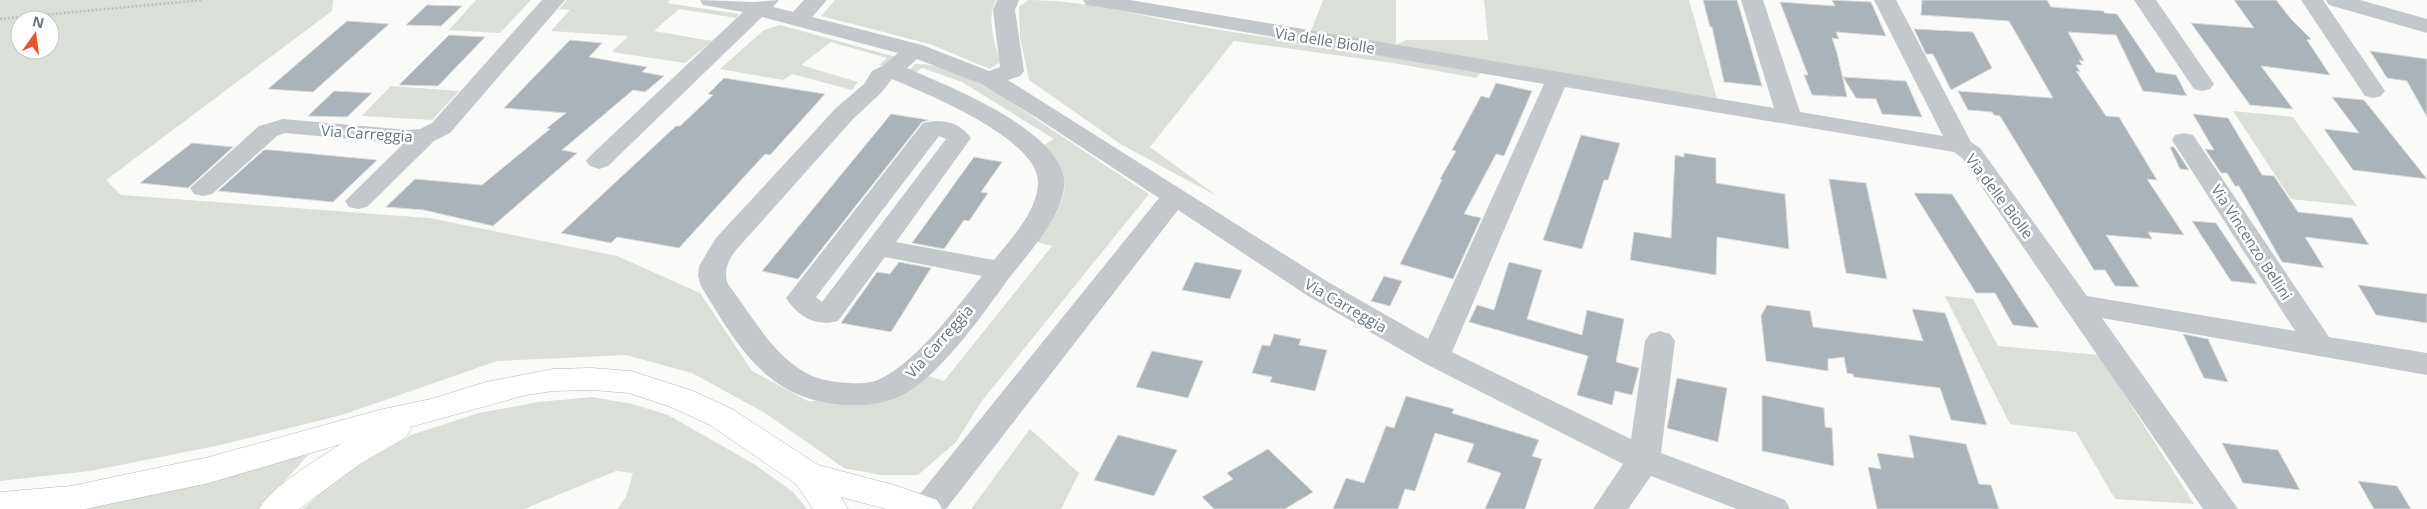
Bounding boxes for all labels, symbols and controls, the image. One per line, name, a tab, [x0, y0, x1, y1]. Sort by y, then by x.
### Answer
north arrow	[10, 10, 60, 60]
text: N	[30, 11, 46, 32]
street label: Via delle Biolle	[1274, 22, 1376, 58]
street label: Via Carreggia	[320, 120, 414, 146]
street label: Via delle Biolle	[1962, 150, 2038, 242]
street label: Via Vincenzo Bellini	[2207, 180, 2297, 304]
street label: Via Carreggia	[1301, 273, 1391, 337]
street label: Via Carreggia	[901, 300, 977, 382]

